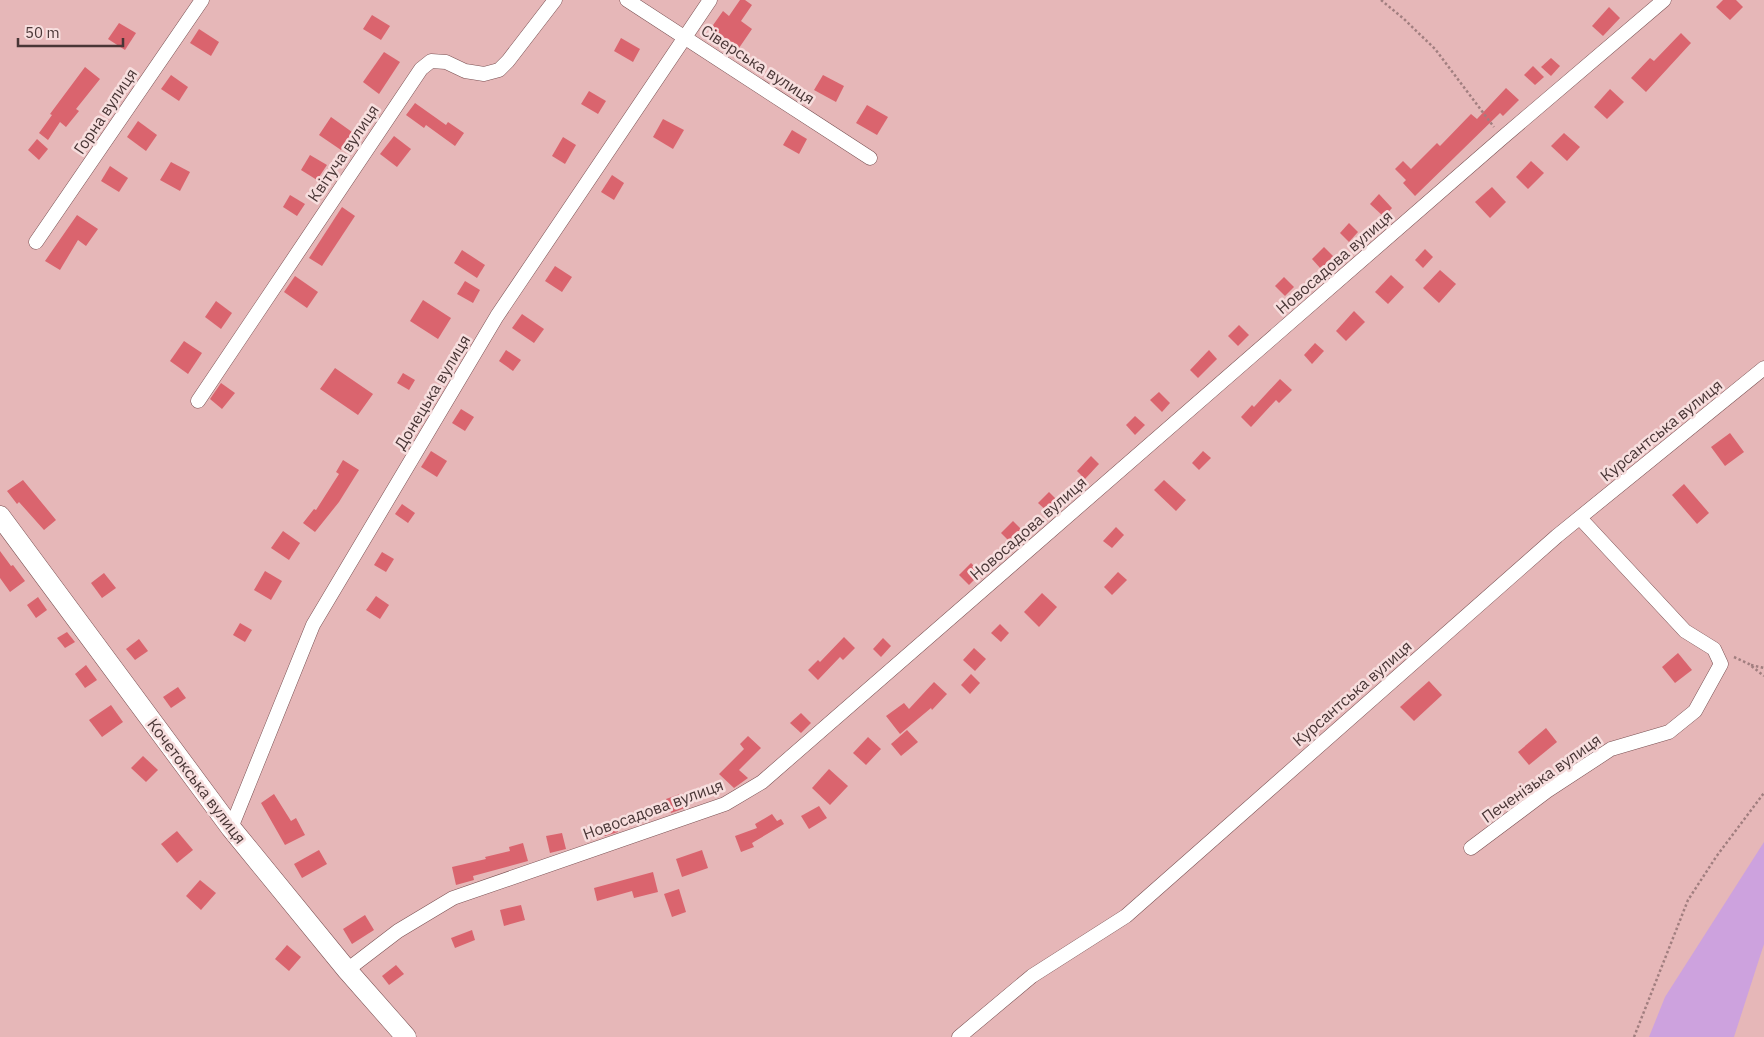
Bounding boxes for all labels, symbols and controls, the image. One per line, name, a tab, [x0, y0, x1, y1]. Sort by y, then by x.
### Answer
scale bar	[18, 15, 122, 47]
street label: Сіверська вулиця	[697, 20, 819, 108]
text: 50 m	[25, 23, 60, 42]
street label: Горна вулиця	[69, 64, 141, 158]
street label: Квітуча вулиця	[303, 101, 383, 205]
street label: Новосадова вулиця	[1272, 206, 1396, 318]
street label: Донецька вулиця	[390, 331, 474, 453]
street label: Курсантська вулиця	[1596, 375, 1726, 485]
street label: Новосадова вулиця	[966, 472, 1090, 584]
street label: Курсантська вулиця	[1288, 636, 1416, 750]
street label: Кочетокська вулиця	[143, 714, 251, 848]
street label: Печенізька вулиця	[1477, 729, 1605, 827]
street label: Новосадова вулиця	[580, 774, 726, 844]

